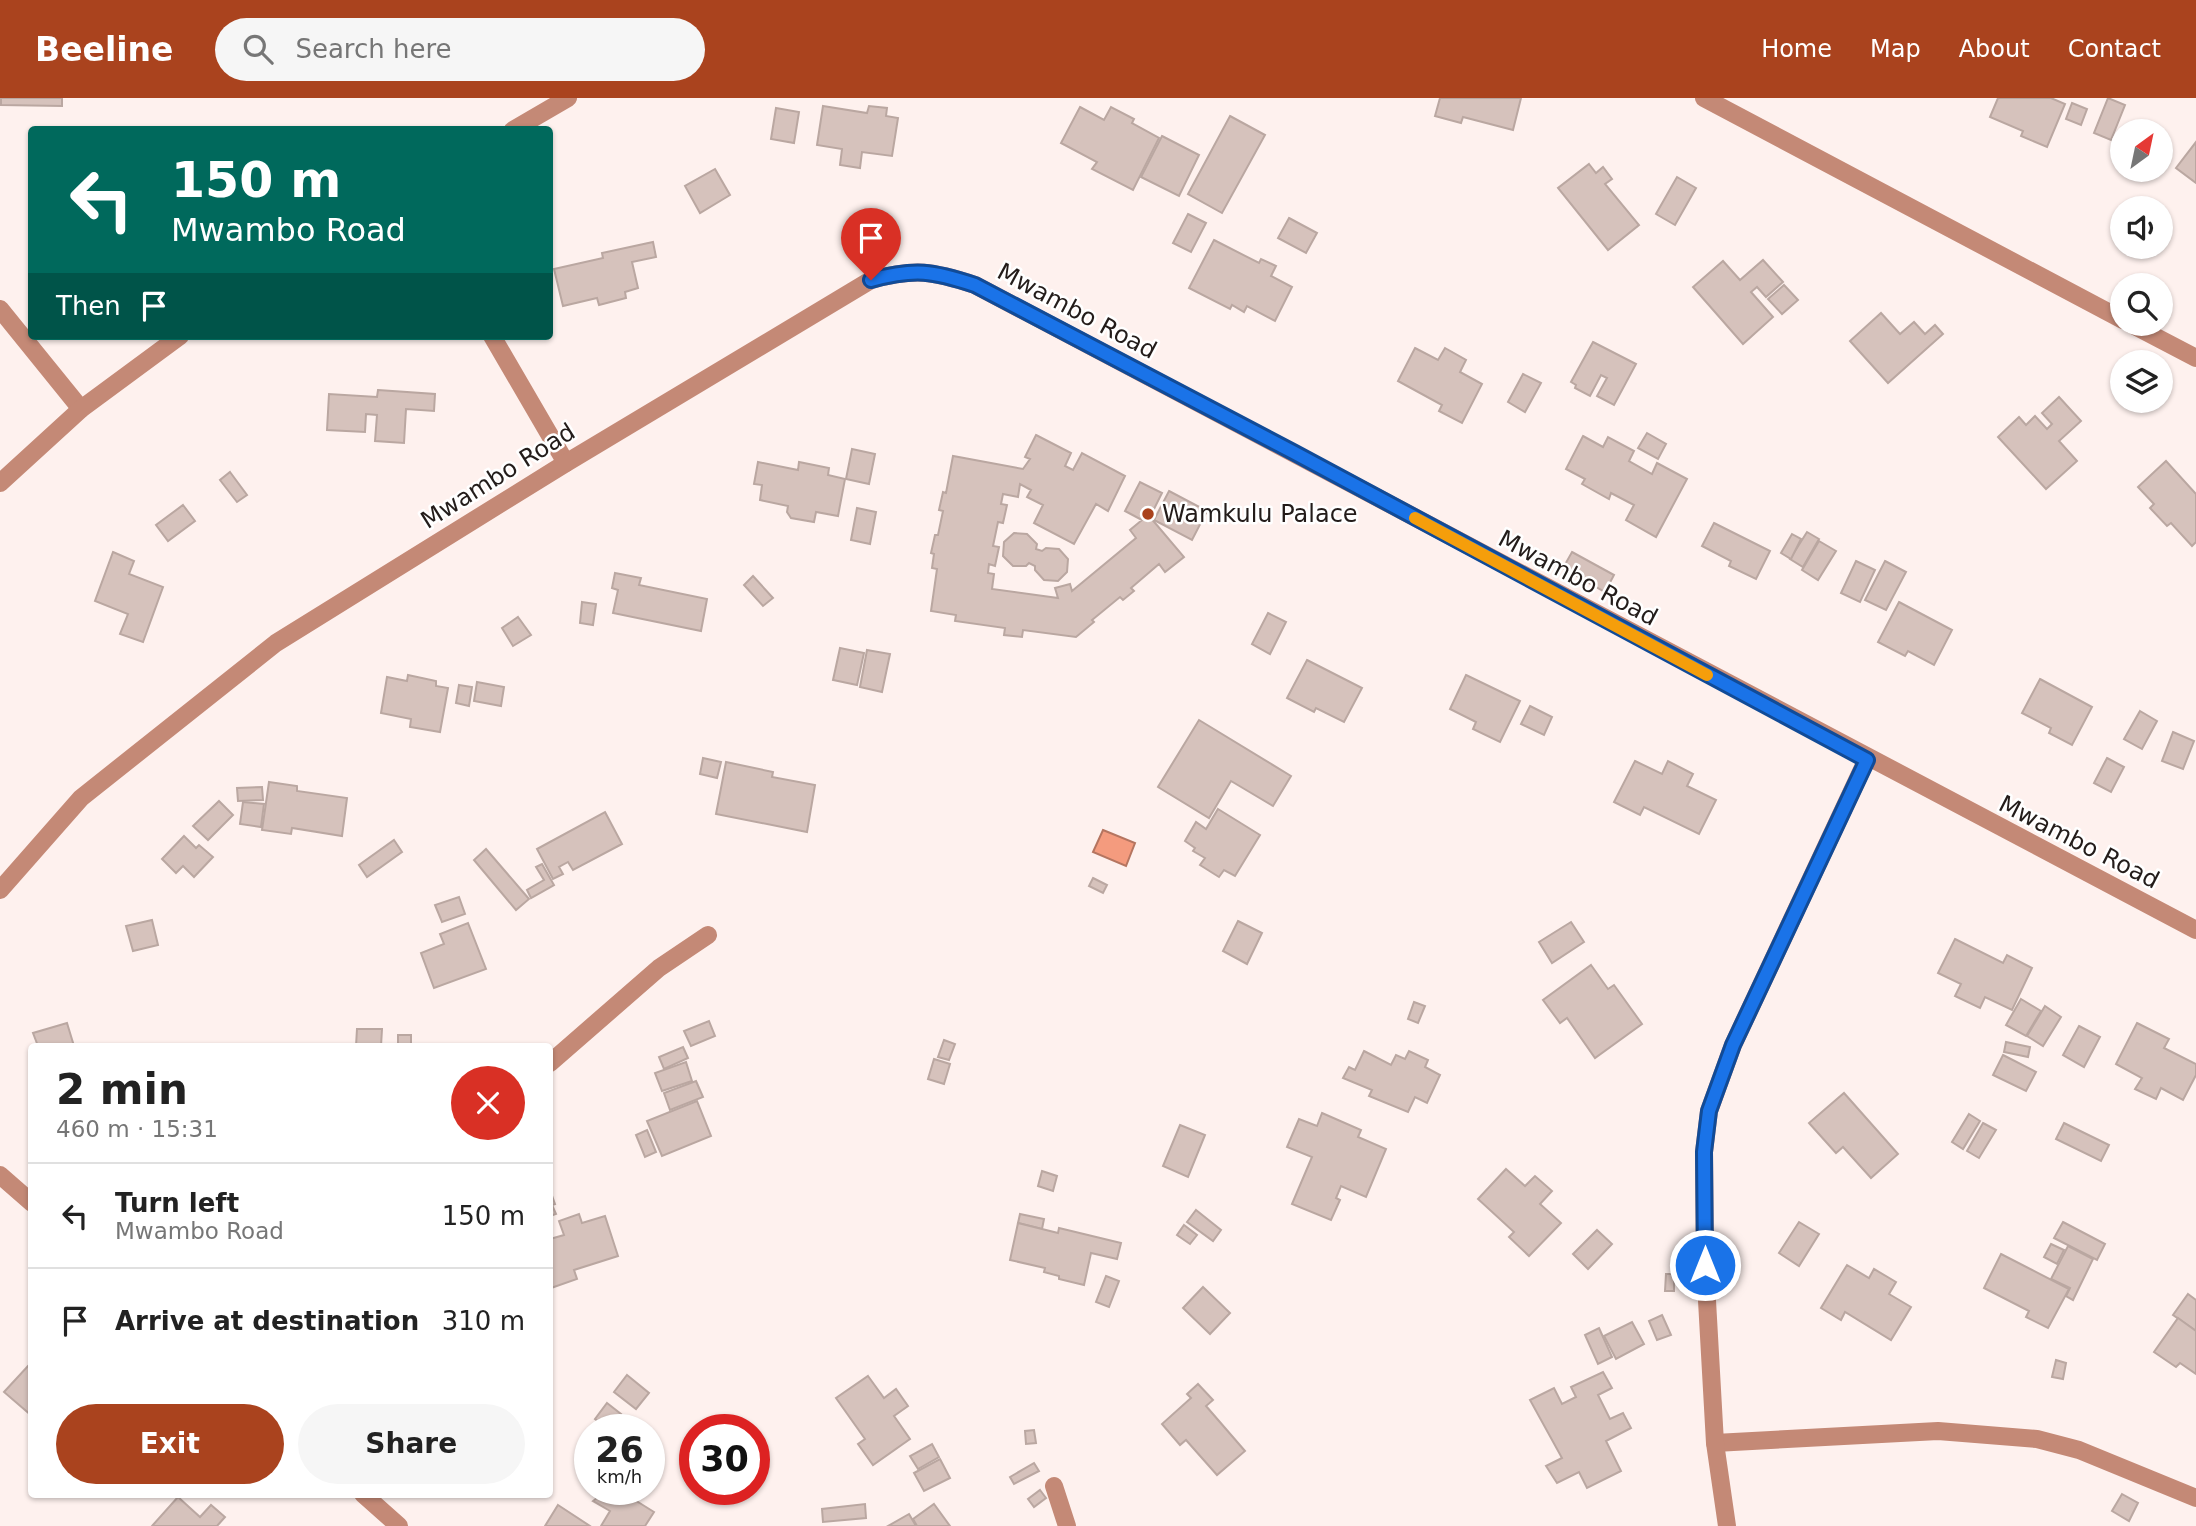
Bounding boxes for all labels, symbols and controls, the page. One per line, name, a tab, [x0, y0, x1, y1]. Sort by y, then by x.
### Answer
search box	[215, 18, 705, 81]
text: Beeline	[35, 30, 173, 69]
icon: search	[239, 30, 277, 68]
text: Search here	[295, 34, 452, 64]
text: Home	[1761, 35, 1832, 63]
text: Map	[1870, 35, 1921, 63]
text: About	[1959, 35, 2030, 63]
text: Contact	[2068, 35, 2161, 63]
north arrow	[2110, 119, 2174, 182]
map controls	[2110, 119, 2173, 413]
text: 150 m	[171, 152, 341, 209]
icon: left	[56, 154, 147, 245]
button: sound	[2110, 196, 2173, 259]
pin	[841, 208, 901, 280]
text: Mwambo Road	[171, 211, 406, 249]
icon: arrive	[852, 219, 890, 257]
street label: Mwambo Road	[993, 257, 1161, 365]
button: search	[2110, 273, 2173, 336]
icon: arrive	[135, 287, 173, 325]
text: Then	[56, 291, 121, 321]
button: layers	[2110, 350, 2173, 413]
street label: Mwambo Road	[416, 417, 580, 535]
place label: Wamkulu Palace	[1162, 500, 1358, 528]
marker: Wamkulu Palace	[1140, 506, 1156, 522]
street label: Mwambo Road	[1494, 524, 1662, 632]
street label: Mwambo Road	[1994, 790, 2164, 894]
text: 2 min	[56, 1065, 188, 1114]
button: close	[451, 1066, 525, 1140]
text: 460 m · 15:31	[56, 1116, 218, 1142]
text: Turn left	[115, 1188, 239, 1218]
icon: left	[56, 1197, 94, 1235]
text: 150 m	[442, 1201, 525, 1231]
text: Mwambo Road	[115, 1218, 284, 1244]
position arrow	[1668, 1228, 1742, 1302]
icon: arrive	[56, 1302, 94, 1340]
text: Arrive at destination	[115, 1306, 419, 1336]
text: 310 m	[442, 1306, 525, 1336]
button: Exit	[56, 1404, 284, 1484]
button: Share	[298, 1404, 525, 1484]
speed limit sign: 30	[679, 1414, 770, 1505]
text: 26	[595, 1430, 644, 1470]
text: km/h	[597, 1466, 642, 1487]

